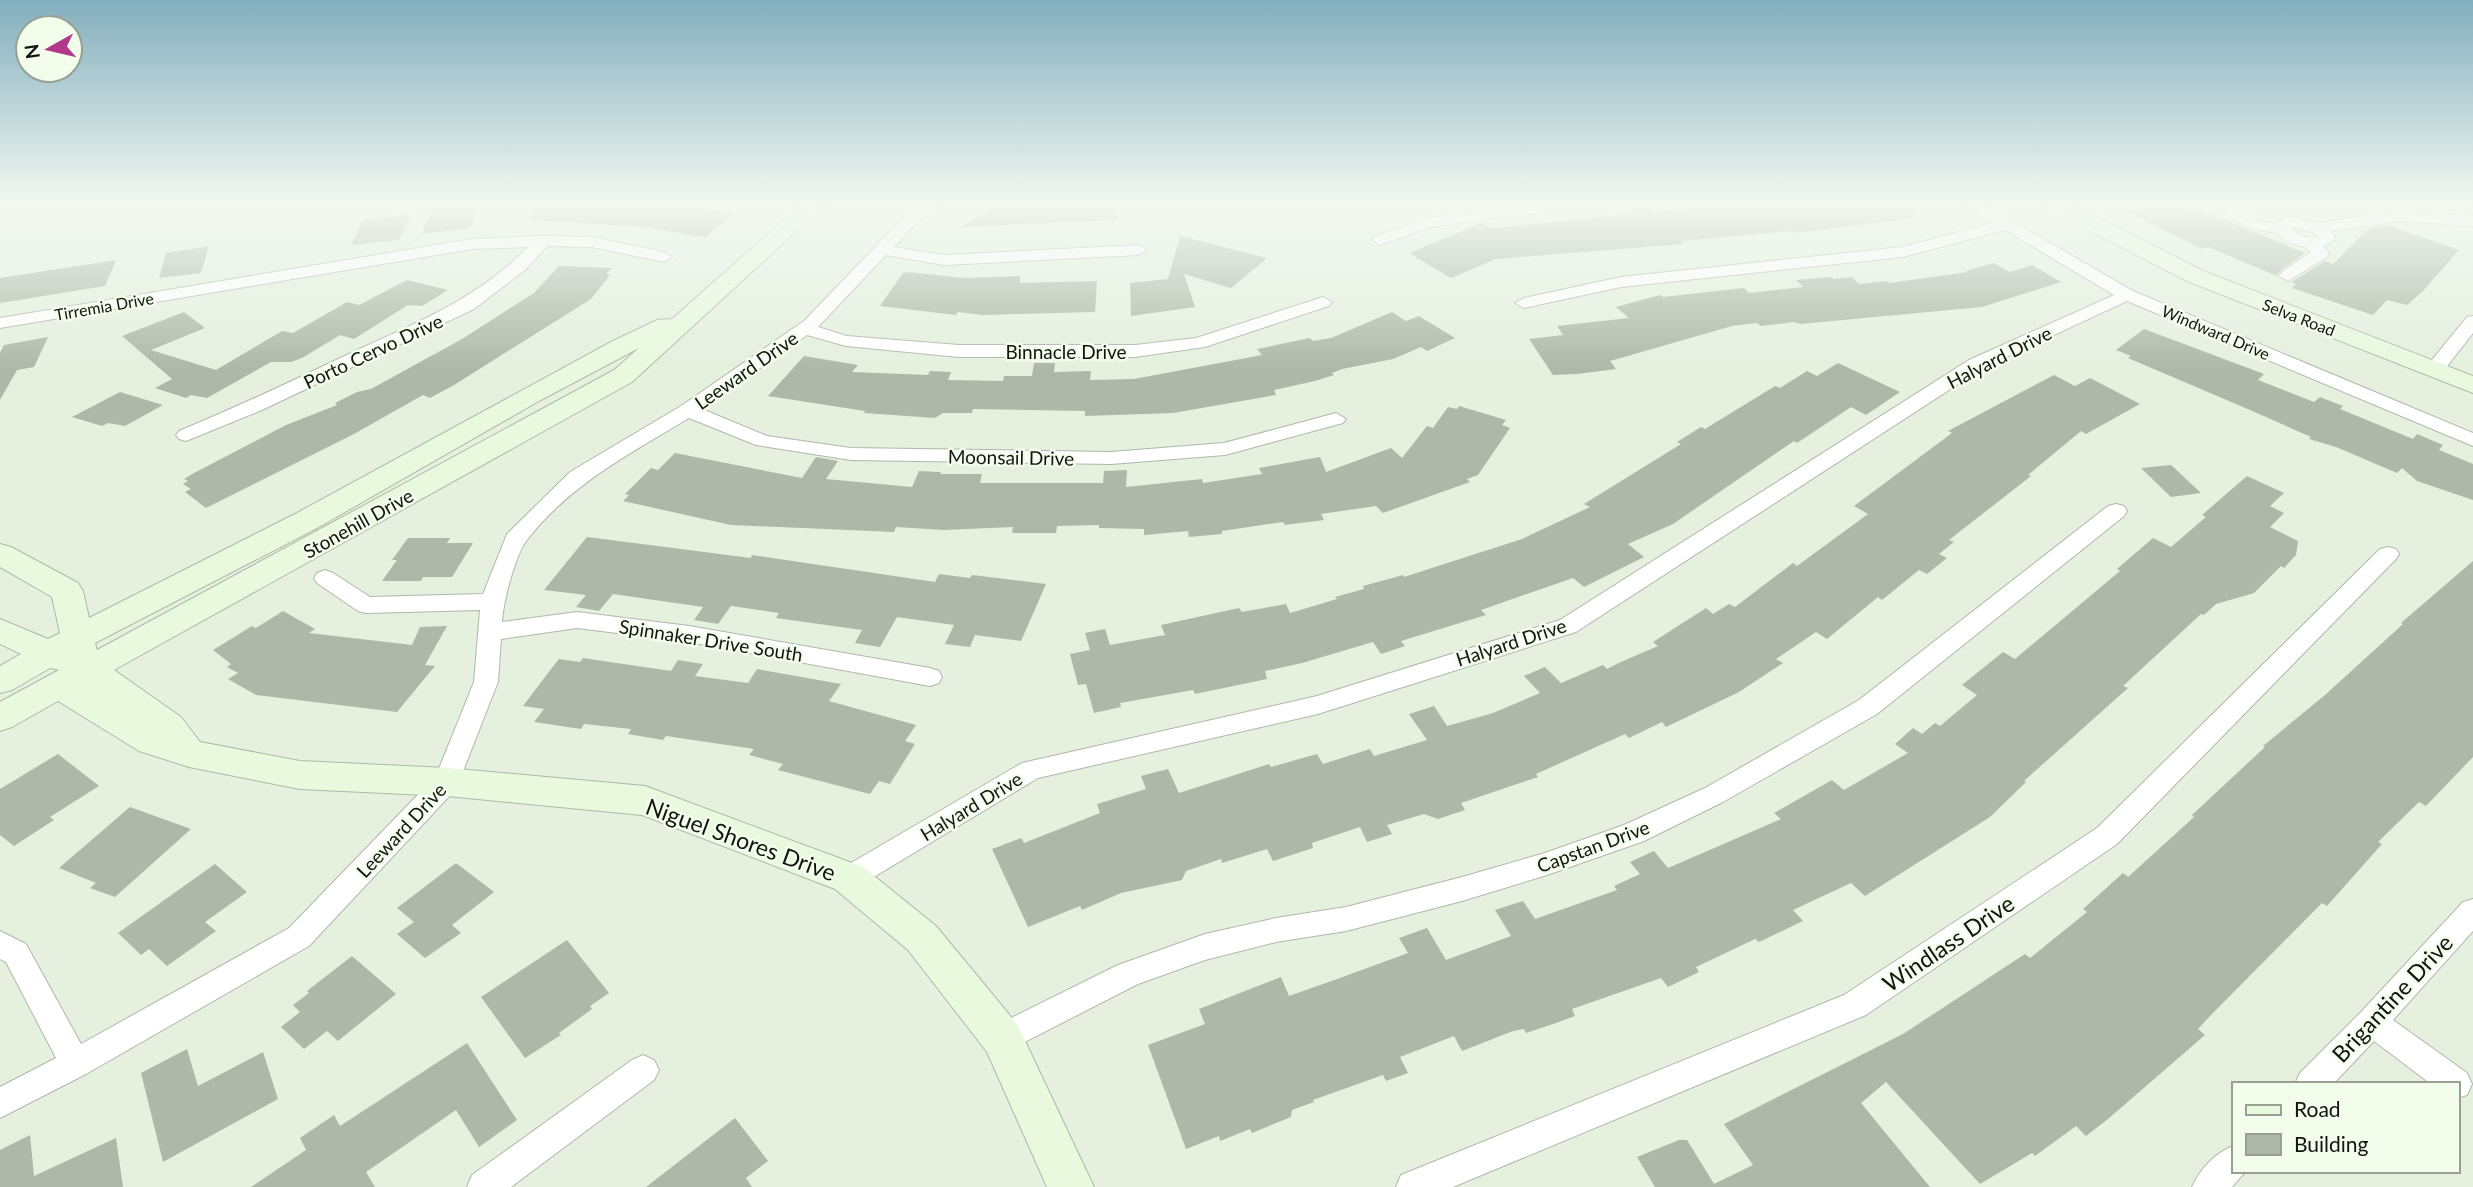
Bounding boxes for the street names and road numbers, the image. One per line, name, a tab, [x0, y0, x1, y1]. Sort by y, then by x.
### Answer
street label: Tirremia Drive	[53, 288, 155, 324]
street label: Selva Road	[2260, 294, 2338, 340]
street label: Windward Drive	[2159, 301, 2273, 363]
street label: Porto Cervo Drive	[300, 309, 446, 393]
street label: Halyard Drive	[1943, 321, 2055, 393]
street label: Leeward Drive	[690, 326, 802, 414]
street label: Binnacle Drive	[1005, 340, 1127, 363]
street label: Moonsail Drive	[948, 444, 1074, 470]
street label: Stonehill Drive	[299, 483, 417, 563]
street label: Halyard Drive	[1453, 613, 1569, 671]
street label: Spinnaker Drive South	[618, 614, 804, 666]
street label: Halyard Drive	[916, 767, 1026, 845]
street label: Leeward Drive	[351, 778, 451, 882]
street label: Niguel Shores Drive	[642, 792, 840, 886]
street label: Capstan Drive	[1534, 815, 1652, 877]
street label: Windlass Drive	[1877, 889, 2019, 997]
street label: Brigantine Drive	[2326, 928, 2458, 1068]

